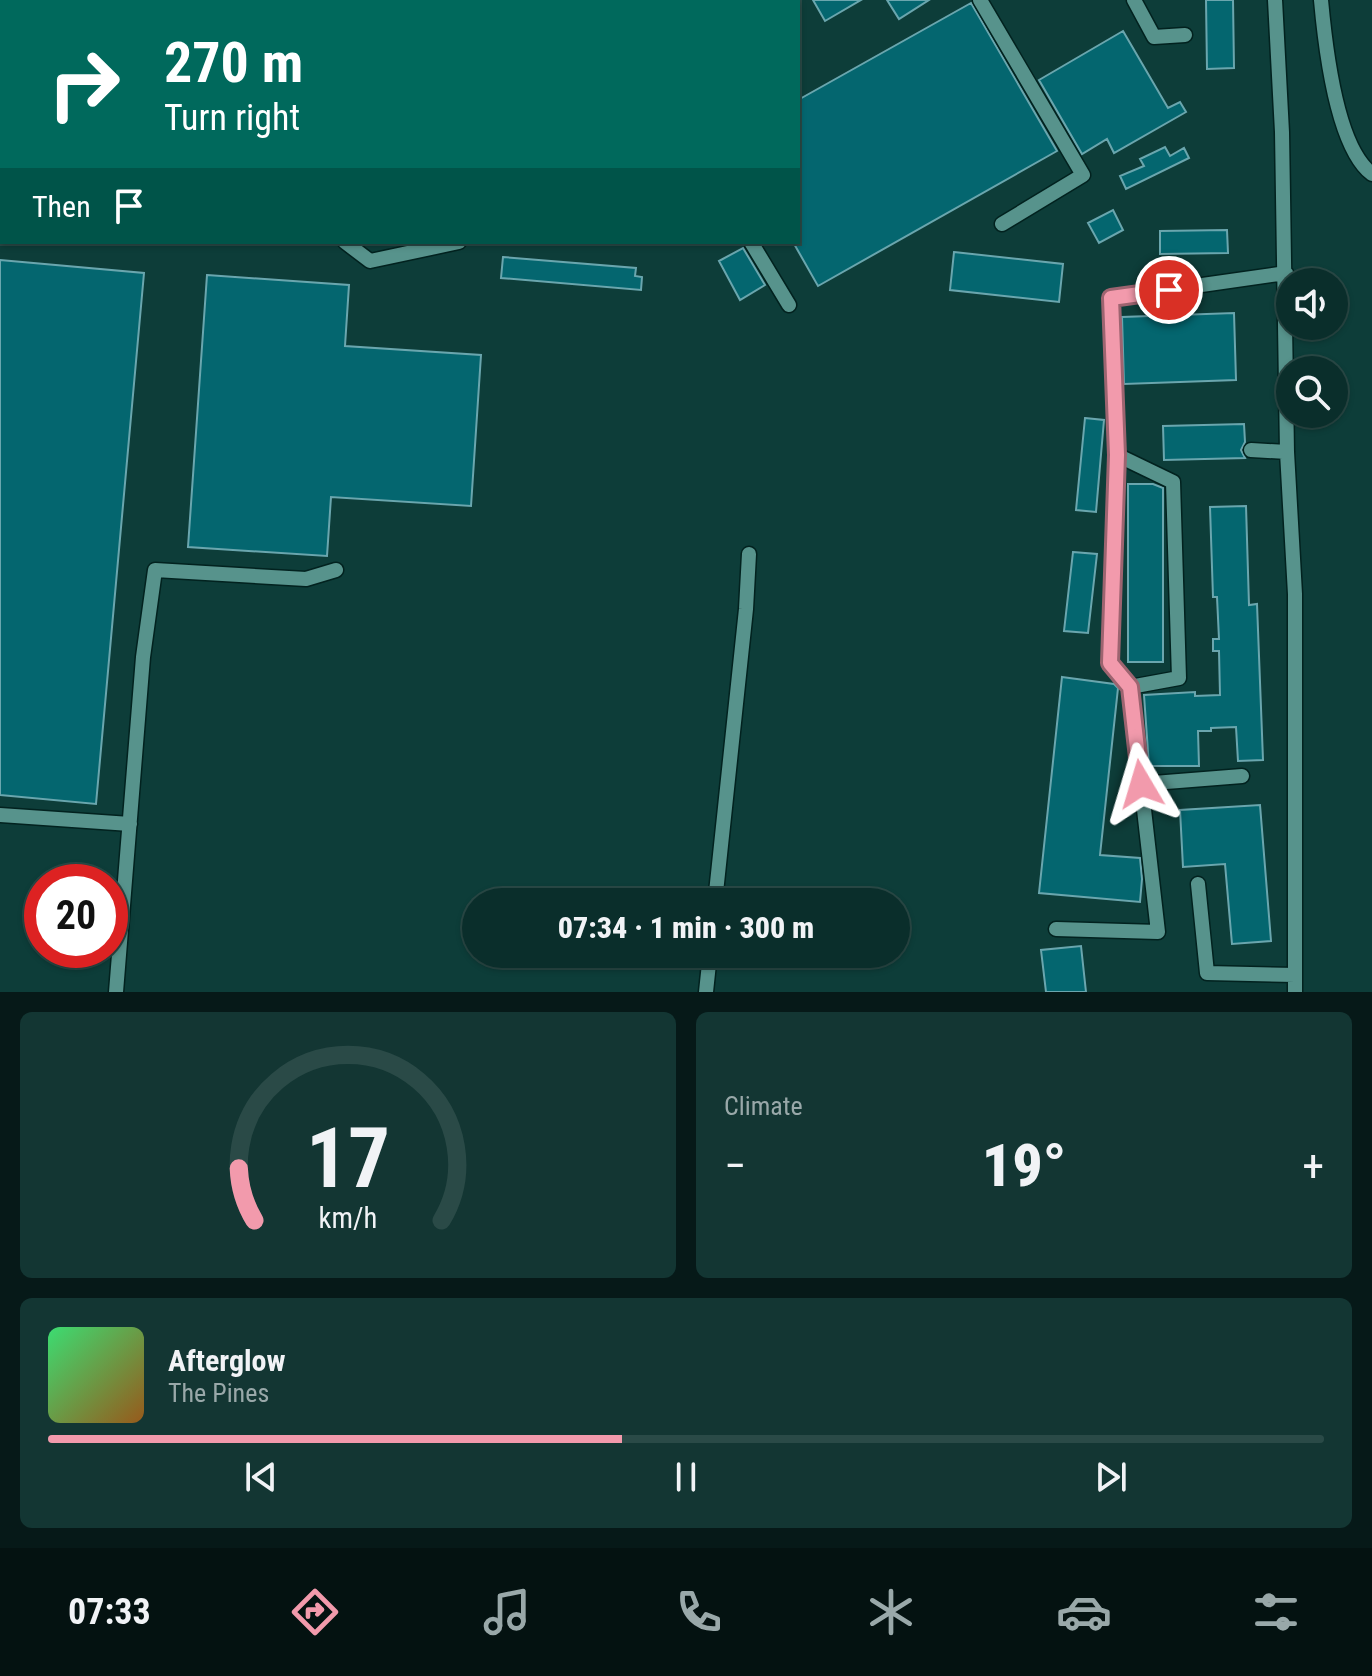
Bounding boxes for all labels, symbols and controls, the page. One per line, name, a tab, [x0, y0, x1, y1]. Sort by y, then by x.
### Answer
text: 270 m	[164, 30, 303, 96]
icon: right	[32, 32, 136, 136]
text: Turn right	[164, 97, 300, 139]
icon: arrive	[107, 184, 151, 228]
text: Then	[32, 189, 91, 224]
pin	[1135, 256, 1203, 324]
icon: arrive	[1147, 268, 1191, 312]
map controls	[1276, 268, 1348, 428]
button: sound	[1276, 268, 1348, 340]
button: search	[1276, 356, 1348, 428]
position arrow	[1099, 742, 1183, 826]
speed limit sign: 20	[24, 864, 128, 968]
text: 07:34 · 1 min · 300 m	[558, 910, 814, 945]
text: Climate	[724, 1091, 803, 1121]
text: 17	[306, 1110, 390, 1207]
text: 19°	[982, 1130, 1066, 1201]
text: −	[724, 1140, 746, 1192]
text: +	[1302, 1140, 1324, 1192]
text: km/h	[319, 1201, 377, 1235]
text: Afterglow	[168, 1343, 286, 1378]
text: The Pines	[168, 1378, 269, 1408]
icon: previous	[239, 1455, 283, 1499]
icon: pause	[664, 1455, 708, 1499]
icon: next	[1089, 1455, 1133, 1499]
icon: directions	[287, 1584, 343, 1640]
icon: music	[479, 1584, 535, 1640]
icon: phone	[671, 1584, 727, 1640]
icon: climate	[863, 1584, 919, 1640]
icon: car	[1056, 1584, 1112, 1640]
icon: filters	[1248, 1584, 1304, 1640]
text: 07:33	[68, 1591, 151, 1633]

